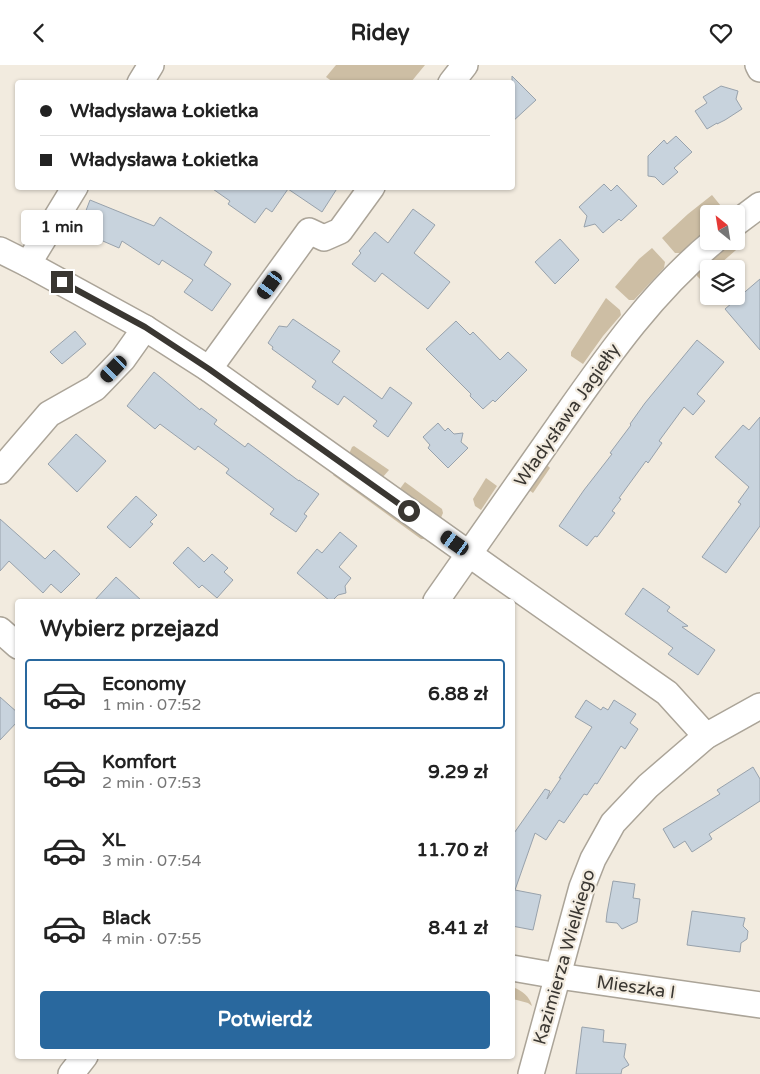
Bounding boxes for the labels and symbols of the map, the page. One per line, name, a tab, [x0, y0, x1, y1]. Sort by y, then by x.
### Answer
north arrow	[700, 205, 745, 250]
callout: 1 min	[21, 209, 103, 245]
car	[255, 268, 284, 302]
route end	[51, 271, 73, 293]
street label: Władysława Jagiełły	[509, 339, 625, 491]
car	[98, 353, 129, 385]
route start	[398, 500, 420, 522]
car	[438, 528, 471, 558]
street label: Kazimierza Wielkiego	[528, 867, 600, 1047]
street label: Mieszka I	[595, 971, 677, 1003]

